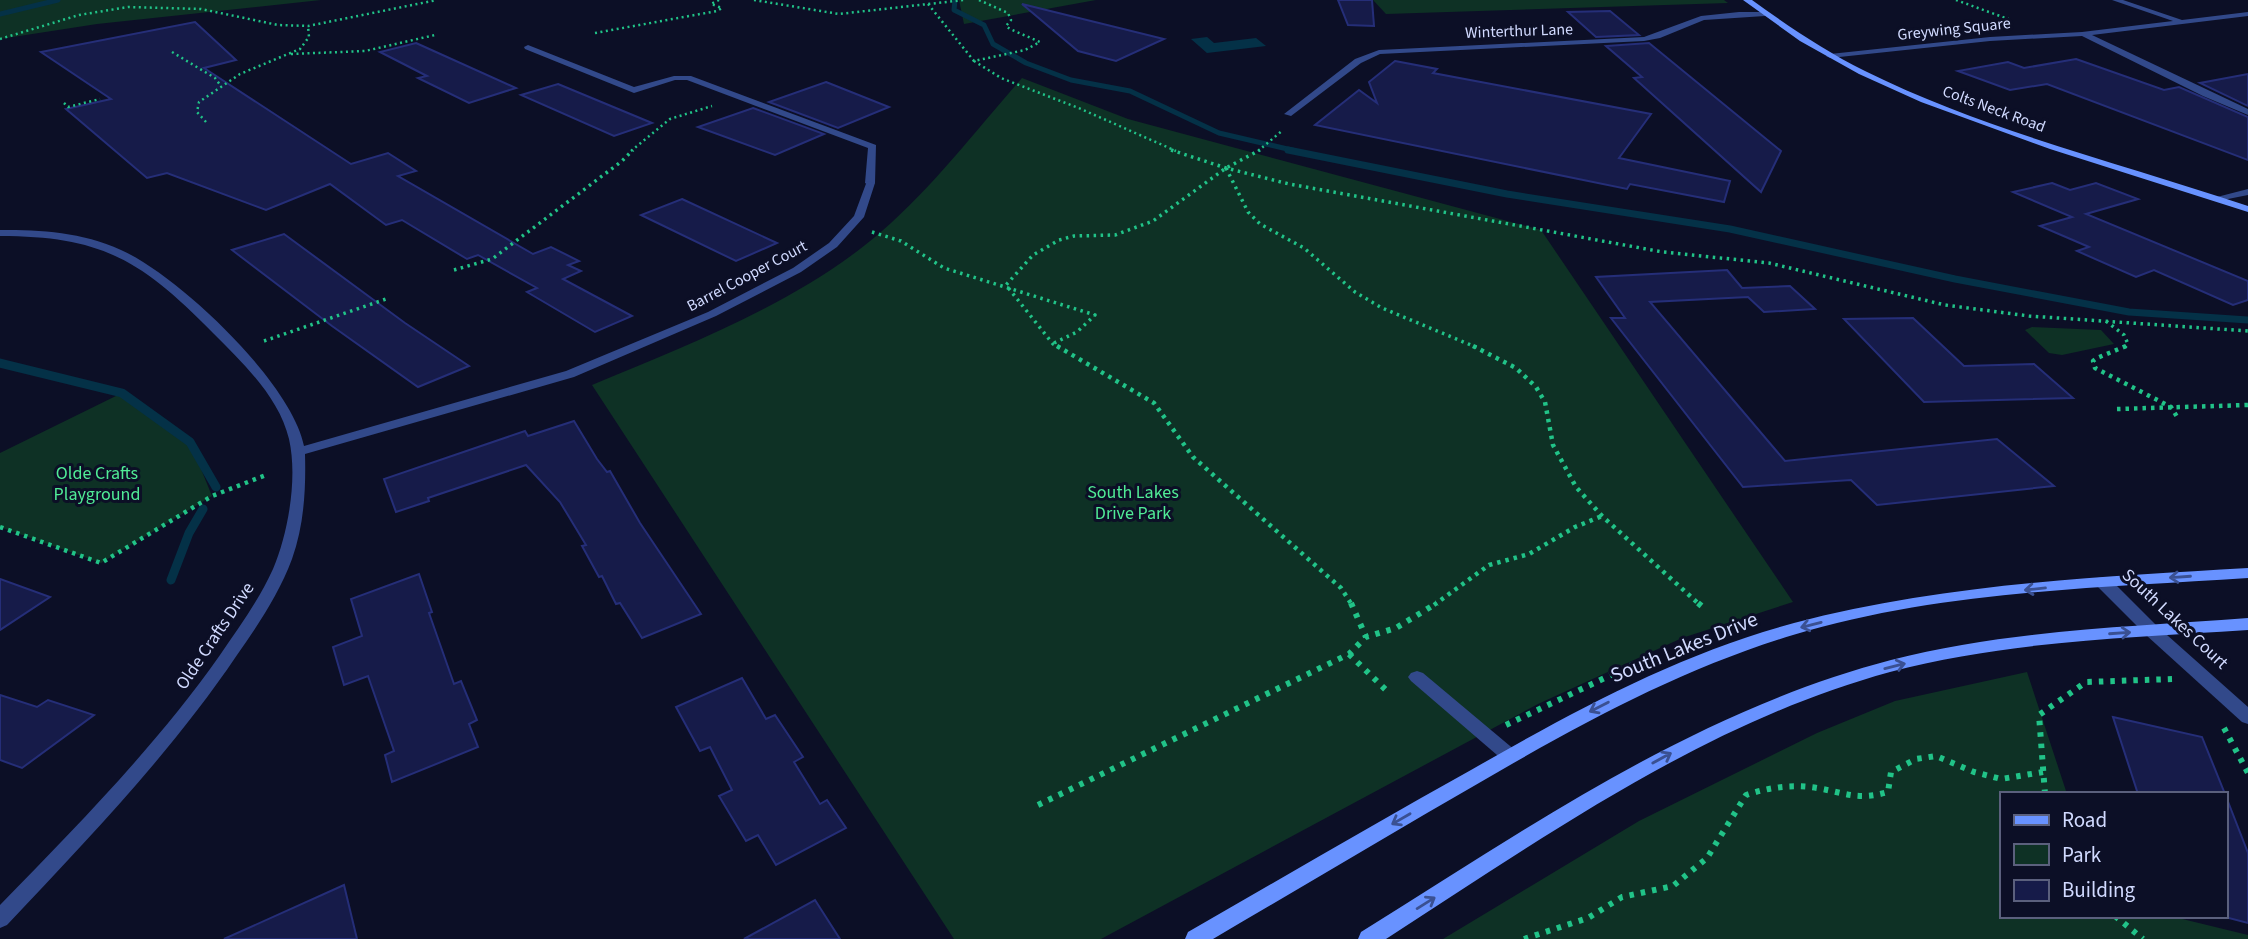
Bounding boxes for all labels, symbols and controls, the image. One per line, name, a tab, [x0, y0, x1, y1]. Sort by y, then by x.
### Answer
street label: Greywing Square	[1896, 12, 2012, 46]
street label: Winterthur Lane	[1465, 18, 1573, 44]
street label: Colts Neck Road	[1939, 80, 2049, 138]
street label: Barrel Cooper Court	[683, 235, 811, 317]
park label: Olde Crafts Playground	[54, 461, 140, 507]
park label: South Lakes Drive Park	[1087, 480, 1179, 526]
street label: South Lakes Court	[2116, 563, 2234, 675]
one-way arrow	[2169, 571, 2192, 584]
street label: Olde Crafts Drive	[170, 577, 260, 695]
one-way arrow	[2024, 582, 2047, 595]
street label: South Lakes Drive	[1606, 604, 1762, 690]
one-way arrow	[1800, 619, 1823, 632]
one-way arrow	[2108, 626, 2131, 639]
one-way arrow	[1883, 658, 1906, 672]
one-way arrow	[1589, 700, 1610, 714]
one-way arrow	[1651, 751, 1671, 765]
legend	[2000, 792, 2227, 918]
text: Road	[2062, 805, 2107, 835]
one-way arrow	[1391, 813, 1412, 826]
text: Park	[2062, 840, 2102, 870]
text: Building	[2062, 875, 2136, 905]
one-way arrow	[1416, 895, 1435, 910]

